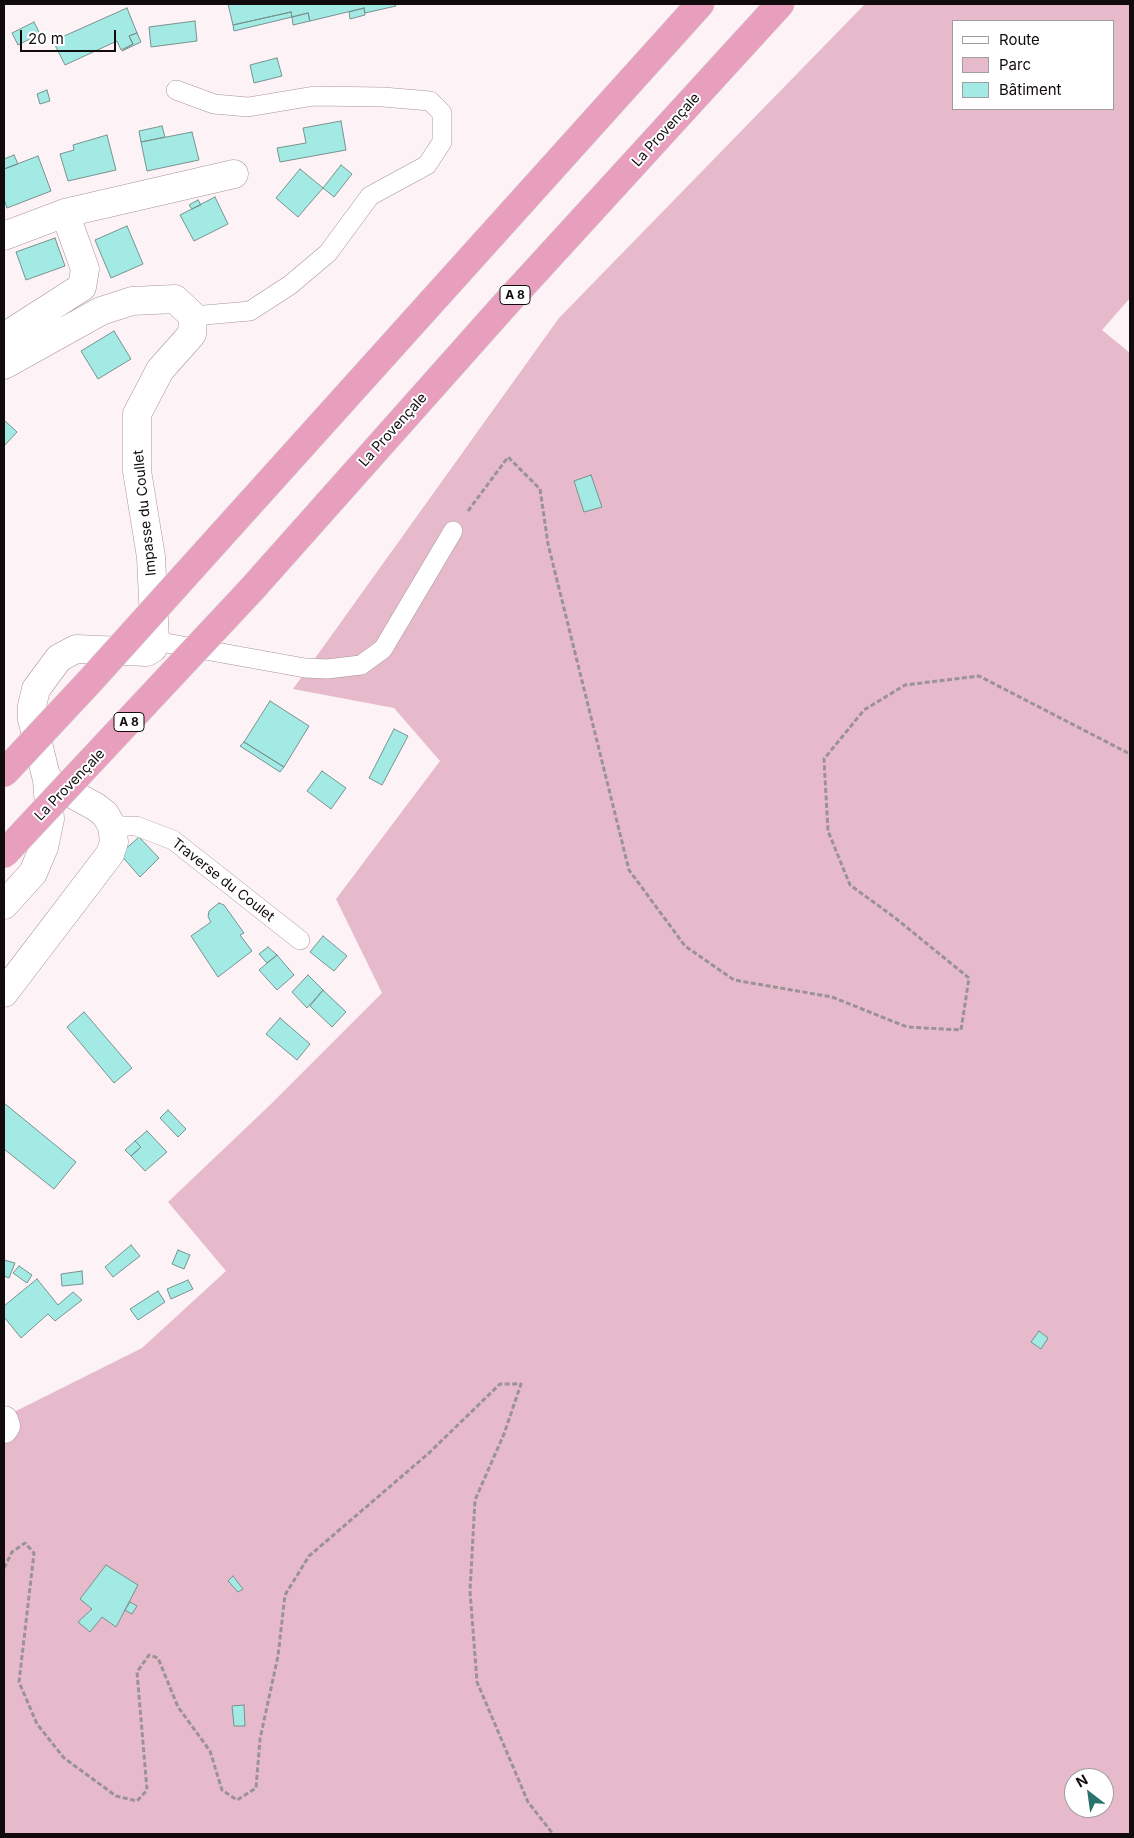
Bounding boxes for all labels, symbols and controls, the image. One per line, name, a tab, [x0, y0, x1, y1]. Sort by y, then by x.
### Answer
scale bar	[22, 20, 119, 52]
legend	[952, 20, 1114, 110]
text: 20 m	[28, 29, 64, 48]
text: Route	[999, 30, 1040, 49]
text: Parc	[999, 55, 1031, 74]
text: Bâtiment	[999, 80, 1061, 99]
street label: La Provençale	[629, 90, 703, 170]
road number: A 8	[500, 286, 530, 304]
street label: La Provençale	[356, 390, 430, 470]
street label: Impasse du Coullet	[130, 449, 160, 577]
road number: A 8	[114, 712, 144, 732]
street label: La Provençale	[32, 746, 108, 824]
street label: Traverse du Coulet	[168, 835, 278, 925]
north arrow	[1064, 1768, 1114, 1818]
text: N	[1073, 1770, 1091, 1790]

